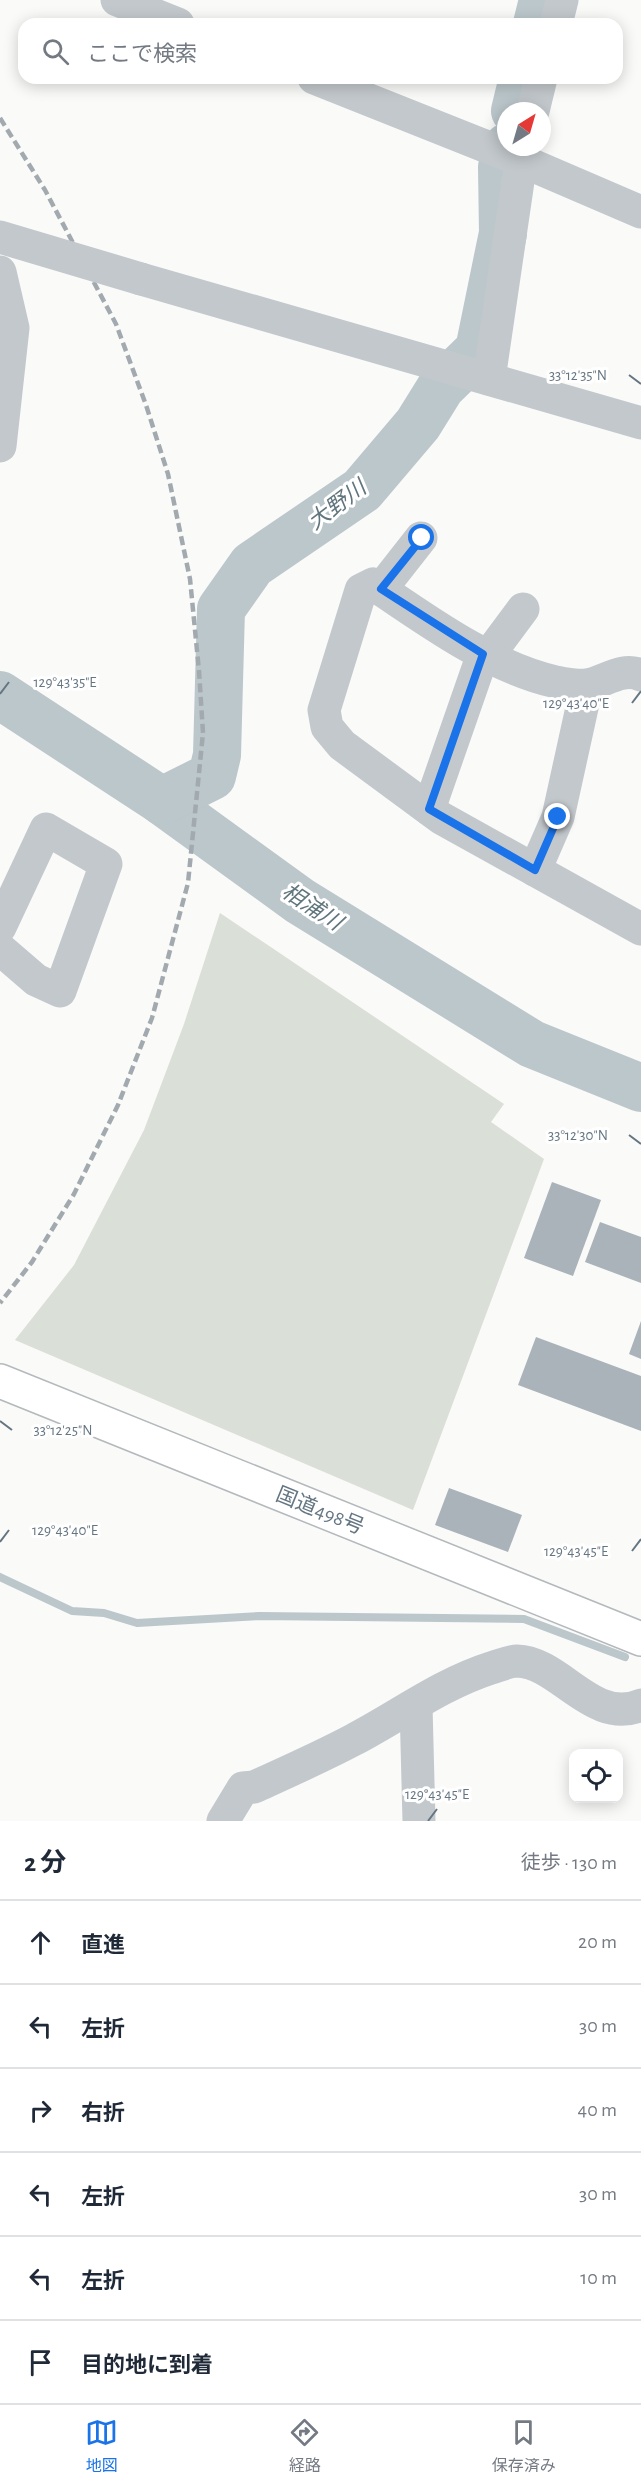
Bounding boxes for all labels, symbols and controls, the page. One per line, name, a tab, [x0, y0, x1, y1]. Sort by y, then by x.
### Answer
search box	[18, 18, 623, 84]
icon: search	[39, 35, 72, 68]
text: ここで検索	[87, 43, 197, 65]
north arrow	[497, 102, 551, 156]
text: 33°12'35"N	[549, 368, 607, 383]
water label: 大野川	[303, 474, 372, 534]
route start	[408, 524, 434, 550]
text: 129°43'35"E	[33, 675, 97, 690]
text: 129°43'40"E	[543, 696, 609, 711]
route end	[544, 803, 570, 829]
water label: 相浦川	[278, 879, 348, 935]
text: 33°12'30"N	[548, 1128, 608, 1143]
text: 33°12'25"N	[34, 1423, 92, 1438]
street label: 国道498号	[273, 1483, 367, 1538]
text: 129°43'40"E	[32, 1523, 98, 1538]
text: 129°43'45"E	[544, 1544, 608, 1559]
map controls	[569, 1749, 623, 1803]
button: locate	[569, 1749, 623, 1803]
text: 129°43'45"E	[405, 1787, 469, 1802]
text: 2 分	[24, 1850, 66, 1876]
text: 徒歩 · 130 m	[521, 1853, 617, 1873]
icon: ahead	[24, 1926, 57, 1959]
text: 20 m	[578, 1932, 617, 1952]
text: 直進	[81, 1934, 125, 1956]
icon: left	[24, 2010, 57, 2043]
text: 30 m	[579, 2016, 617, 2036]
text: 左折	[81, 2018, 125, 2040]
icon: right	[24, 2094, 57, 2127]
text: 40 m	[578, 2100, 617, 2120]
text: 右折	[81, 2102, 125, 2124]
icon: left	[24, 2178, 57, 2211]
text: 30 m	[579, 2184, 617, 2204]
text: 左折	[81, 2186, 125, 2208]
icon: left	[24, 2262, 57, 2295]
text: 10 m	[580, 2268, 617, 2288]
text: 左折	[81, 2270, 125, 2292]
icon: arrive	[24, 2346, 57, 2379]
text: 目的地に到着	[81, 2354, 213, 2376]
tab: 地図	[85, 2416, 118, 2476]
tab: 経路	[288, 2416, 321, 2476]
tab: 保存済み	[492, 2416, 556, 2476]

